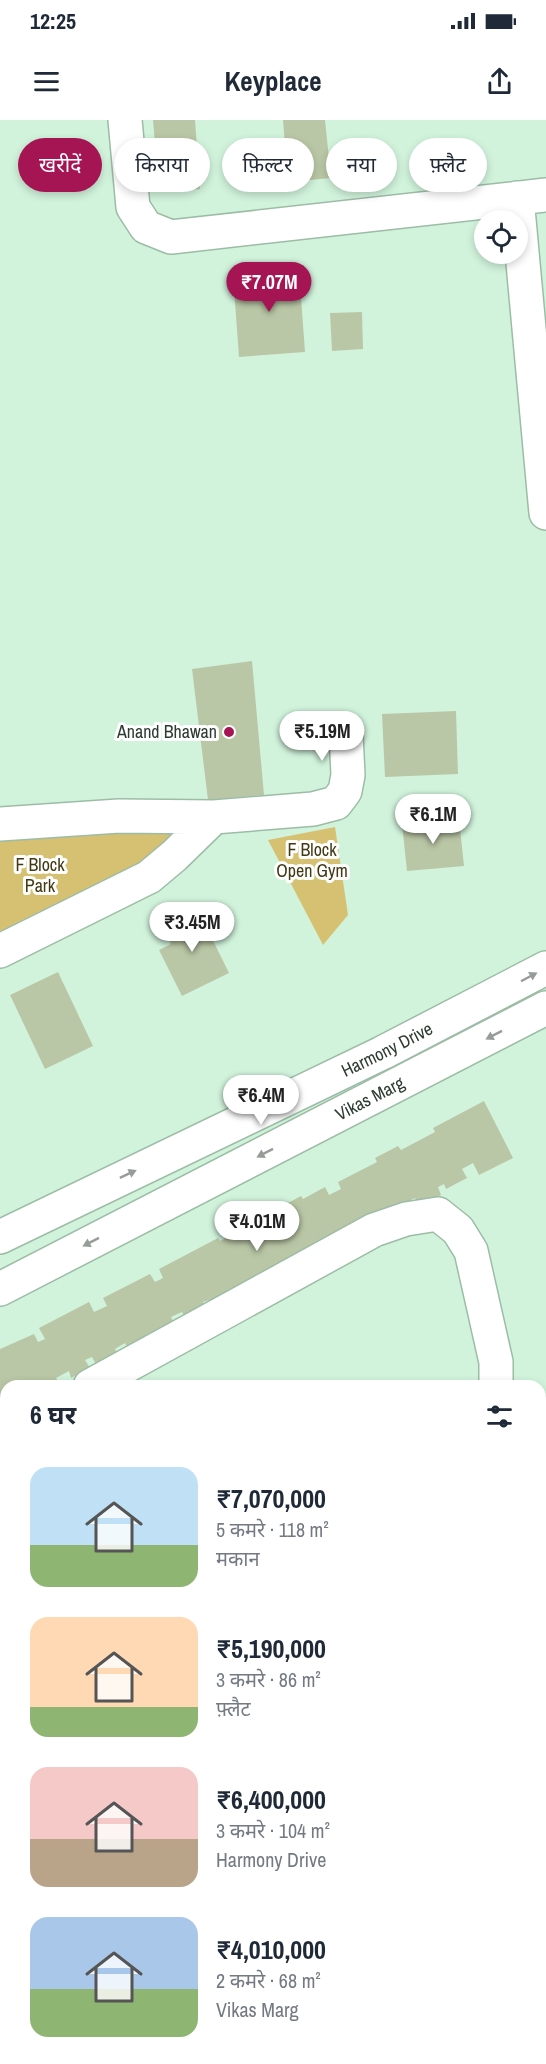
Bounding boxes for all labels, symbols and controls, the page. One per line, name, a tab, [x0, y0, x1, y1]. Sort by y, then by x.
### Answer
text: 12:25	[30, 6, 76, 36]
text: Keyplace	[224, 63, 322, 99]
icon: menu	[30, 65, 63, 98]
icon: share	[483, 65, 516, 98]
chip: खरीदें	[18, 138, 102, 192]
chip: किराया	[114, 138, 210, 192]
chip: फ़िल्टर	[222, 138, 314, 192]
chip: नया	[326, 138, 397, 192]
chip: फ़्लैट	[409, 138, 487, 192]
map controls	[474, 210, 528, 264]
button: locate	[474, 210, 528, 264]
pin: ₹7.07M	[220, 262, 318, 313]
text: ₹7.07M	[240, 268, 298, 295]
pin: ₹5.19M	[273, 711, 371, 762]
text: ₹5.19M	[293, 717, 351, 744]
place label: Anand Bhawan	[116, 719, 217, 744]
marker: Anand Bhawan	[222, 725, 236, 739]
pin: ₹6.1M	[391, 794, 475, 845]
text: ₹6.1M	[409, 800, 457, 827]
park label: F Block Open Gym	[276, 837, 348, 883]
park label: F Block Park	[15, 852, 65, 898]
pin: ₹3.45M	[143, 902, 241, 953]
text: ₹3.45M	[163, 908, 221, 935]
one-way arrow	[521, 972, 538, 982]
street label: Harmony Drive	[337, 1016, 437, 1083]
one-way arrow	[485, 1029, 503, 1039]
street label: Vikas Marg	[331, 1070, 409, 1126]
pin: ₹6.4M	[219, 1075, 303, 1126]
text: ₹6.4M	[237, 1081, 285, 1108]
one-way arrow	[256, 1148, 273, 1158]
one-way arrow	[120, 1170, 137, 1179]
pin: ₹4.01M	[208, 1201, 306, 1252]
text: ₹4.01M	[228, 1207, 286, 1234]
one-way arrow	[83, 1237, 100, 1247]
text: 6 घर	[30, 1397, 76, 1432]
icon: filters	[483, 1400, 516, 1433]
text: ₹7,070,000	[216, 1481, 326, 1516]
icon: home	[78, 1491, 150, 1563]
text: 5 कमरे · 118 m²	[216, 1516, 329, 1543]
text: मकान	[216, 1545, 260, 1572]
text: ₹5,190,000	[216, 1631, 326, 1666]
icon: home	[78, 1641, 150, 1713]
text: 3 कमरे · 86 m²	[216, 1666, 321, 1693]
text: फ़्लैट	[216, 1695, 251, 1722]
text: ₹6,400,000	[216, 1782, 326, 1817]
icon: home	[78, 1791, 150, 1863]
text: 3 कमरे · 104 m²	[216, 1817, 330, 1844]
text: Harmony Drive	[216, 1846, 326, 1873]
text: ₹4,010,000	[216, 1932, 326, 1967]
icon: home	[78, 1941, 150, 2013]
text: 2 कमरे · 68 m²	[216, 1967, 321, 1994]
text: Vikas Marg	[216, 1996, 299, 2023]

